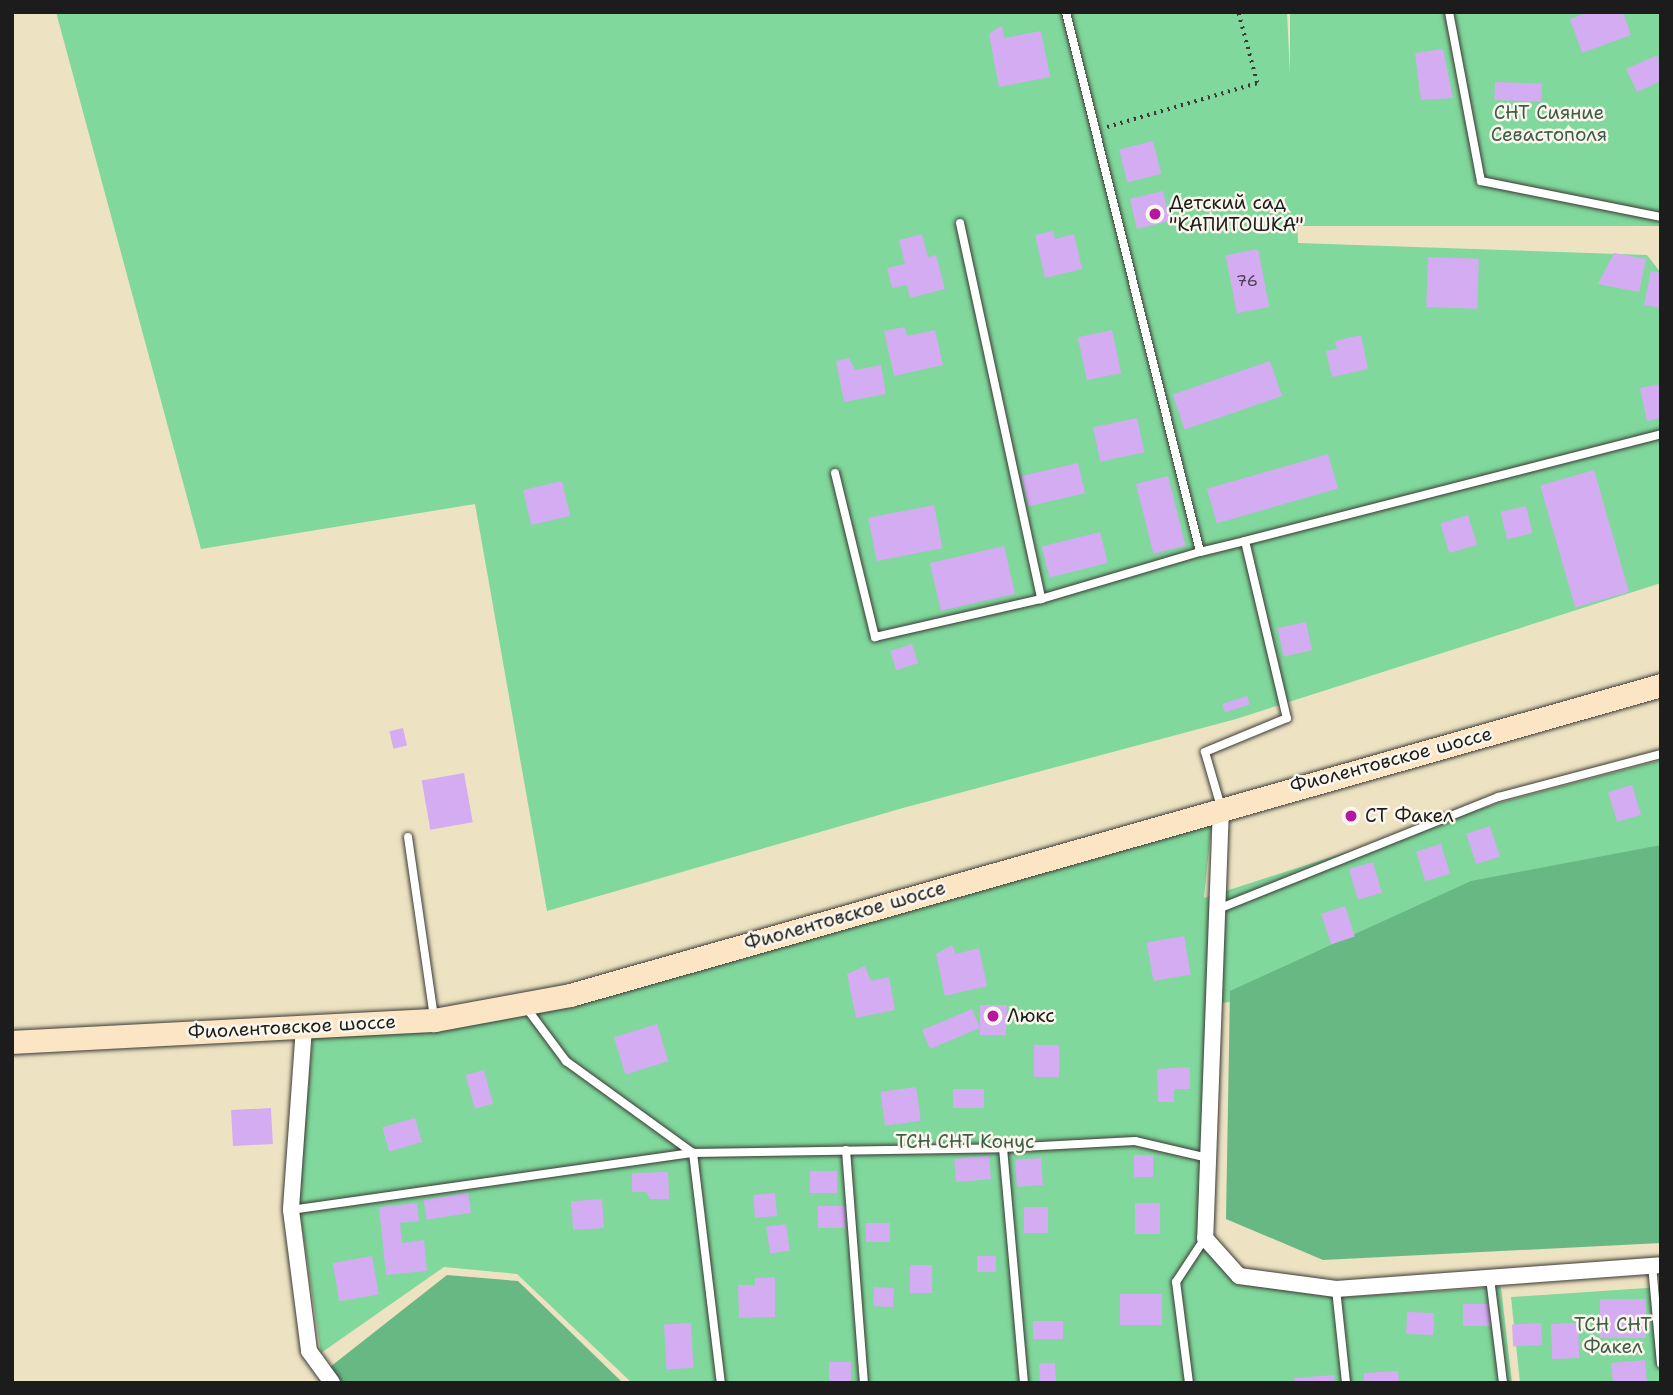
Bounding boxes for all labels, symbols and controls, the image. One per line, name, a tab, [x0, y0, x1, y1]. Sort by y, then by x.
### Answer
park label: СНТ Сияние Севастополя	[1491, 102, 1607, 146]
place label: Детский сад "КАПИТОШКА"	[1169, 192, 1304, 236]
marker: Детский сад "КАПИТОШКА"	[1147, 206, 1163, 222]
house number: 76	[1236, 271, 1258, 291]
street label: Фиолентовское шоссе	[1287, 722, 1495, 798]
place label: СТ Факел	[1365, 805, 1454, 827]
marker: СТ Факел	[1343, 808, 1359, 824]
street label: Фиолентовское шоссе	[742, 876, 948, 956]
place label: Люкс	[1007, 1005, 1055, 1027]
marker: Люкс	[985, 1008, 1001, 1024]
street label: Фиолентовское шоссе	[187, 1010, 397, 1044]
park label: ТСН СНТ Конус	[895, 1131, 1035, 1153]
park label: ТСН СНТ Факел	[1574, 1314, 1652, 1358]

